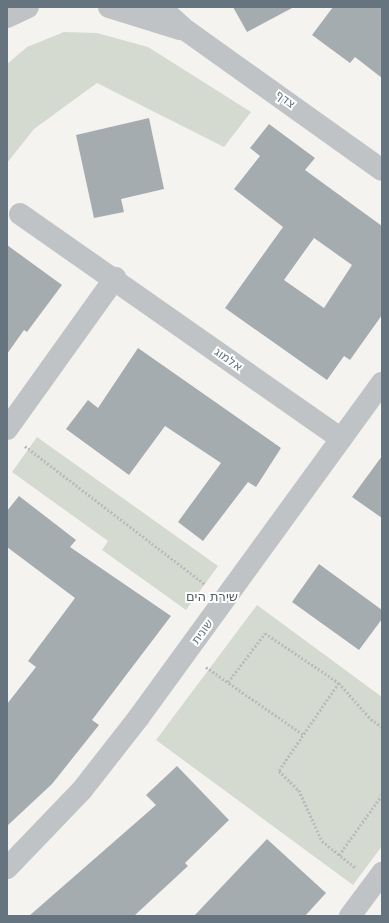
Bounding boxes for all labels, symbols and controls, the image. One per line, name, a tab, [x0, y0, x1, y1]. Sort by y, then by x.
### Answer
street label: צדף	[272, 88, 298, 112]
street label: אלמוג	[211, 345, 245, 375]
district label: שירת הים	[186, 589, 238, 605]
street label: שונית	[189, 617, 217, 647]

